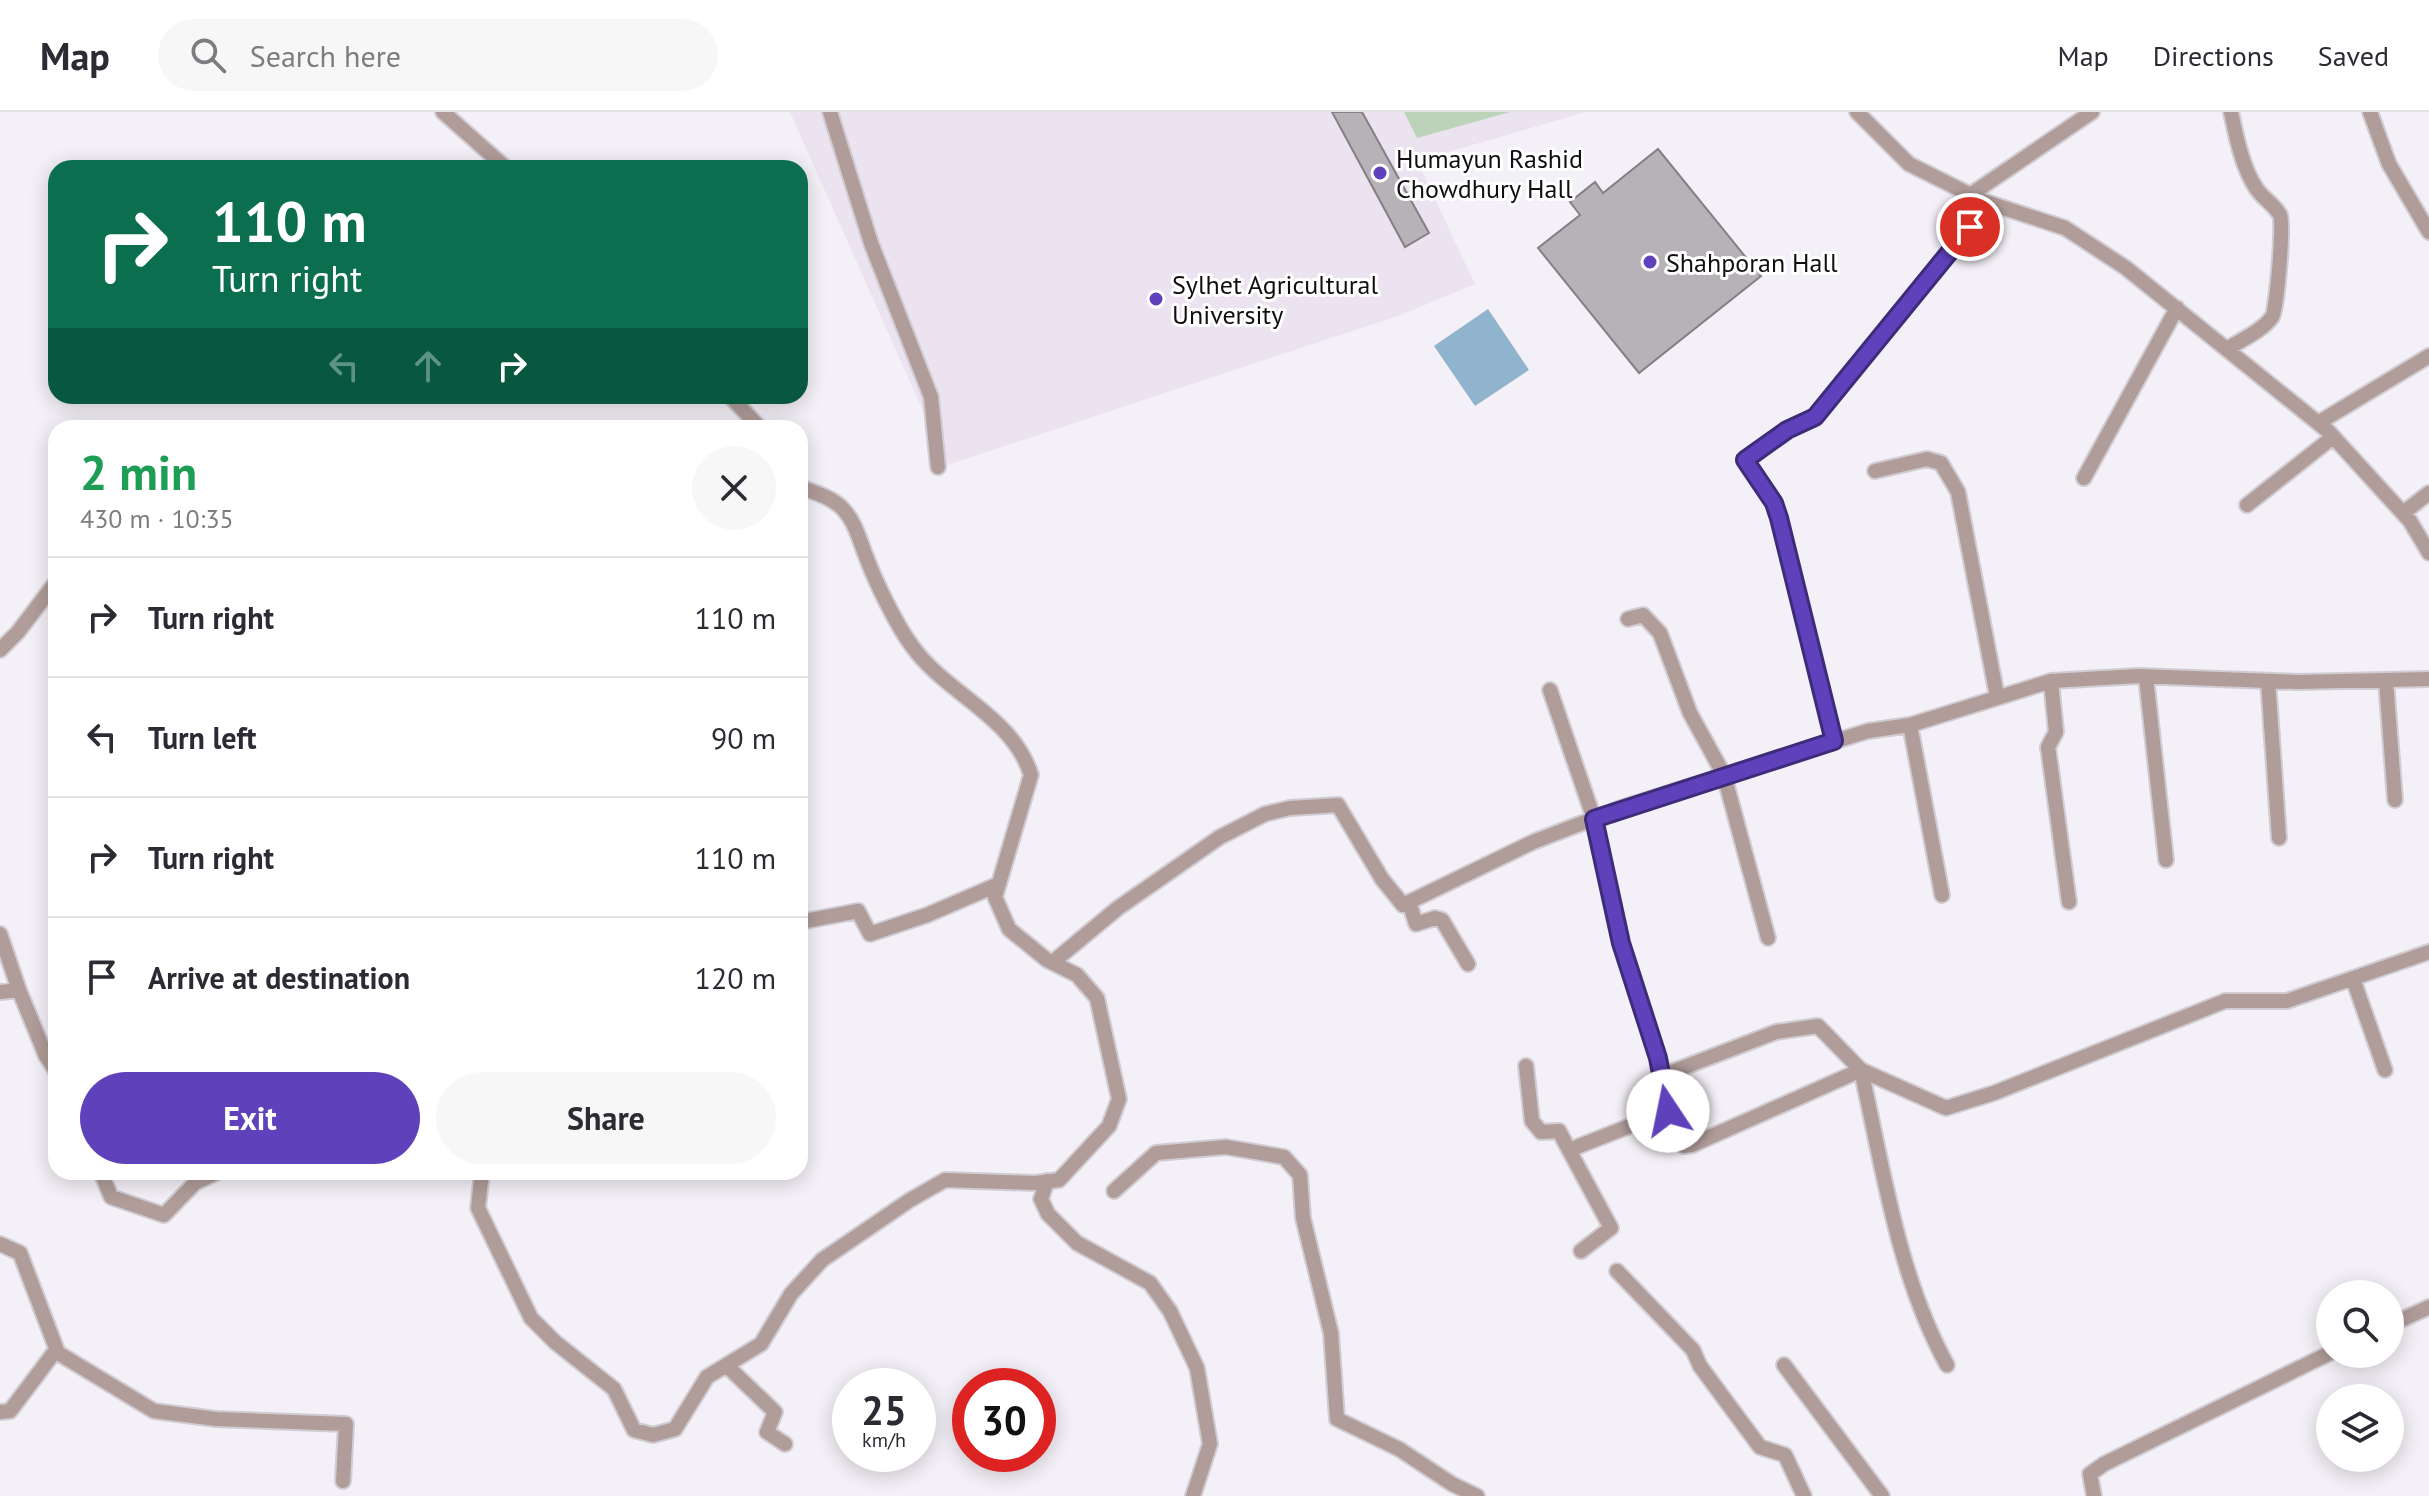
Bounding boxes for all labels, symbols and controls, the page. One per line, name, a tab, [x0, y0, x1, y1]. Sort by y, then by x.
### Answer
search box	[158, 19, 718, 91]
text: Map	[40, 31, 110, 80]
icon: search	[186, 33, 230, 77]
text: Search here	[250, 36, 401, 75]
text: Map	[2058, 37, 2109, 74]
text: Directions	[2153, 37, 2274, 74]
text: Saved	[2318, 37, 2389, 74]
place label: Humayun Rashid Chowdhury Hall	[1396, 142, 1583, 205]
marker: Humayun Rashid Chowdhury Hall	[1371, 164, 1389, 182]
text: 110 m	[212, 185, 367, 257]
icon: right	[80, 192, 184, 296]
pin	[1936, 193, 2004, 261]
icon: arrive	[1948, 205, 1992, 249]
place label: Shahporan Hall	[1666, 246, 1838, 279]
marker: Shahporan Hall	[1641, 253, 1659, 271]
text: Turn right	[212, 255, 362, 302]
place label: Sylhet Agricultural University	[1172, 268, 1378, 331]
marker: Sylhet Agricultural University	[1147, 290, 1165, 308]
icon: left	[322, 344, 366, 388]
icon: ahead	[406, 344, 450, 388]
icon: right	[490, 344, 534, 388]
text: 2 min	[80, 441, 197, 503]
button: close	[692, 446, 776, 530]
text: 430 m · 10:35	[80, 502, 234, 535]
icon: right	[80, 595, 124, 639]
text: Turn right	[148, 598, 274, 637]
text: 110 m	[695, 598, 776, 637]
icon: left	[80, 715, 124, 759]
text: Turn left	[148, 718, 256, 757]
text: 90 m	[711, 718, 776, 757]
icon: right	[80, 835, 124, 879]
text: Turn right	[148, 838, 274, 877]
text: 110 m	[695, 838, 776, 877]
icon: arrive	[80, 955, 124, 999]
text: Arrive at destination	[148, 958, 410, 997]
text: 120 m	[695, 958, 776, 997]
position arrow	[1626, 1069, 1710, 1153]
button: Exit	[80, 1072, 420, 1164]
button: Share	[436, 1072, 776, 1164]
map controls	[2316, 1280, 2404, 1472]
button: search	[2316, 1280, 2404, 1368]
speed limit sign: 30	[952, 1368, 1056, 1472]
text: 25	[861, 1384, 907, 1436]
button: layers	[2316, 1384, 2404, 1472]
text: km/h	[862, 1427, 906, 1453]

